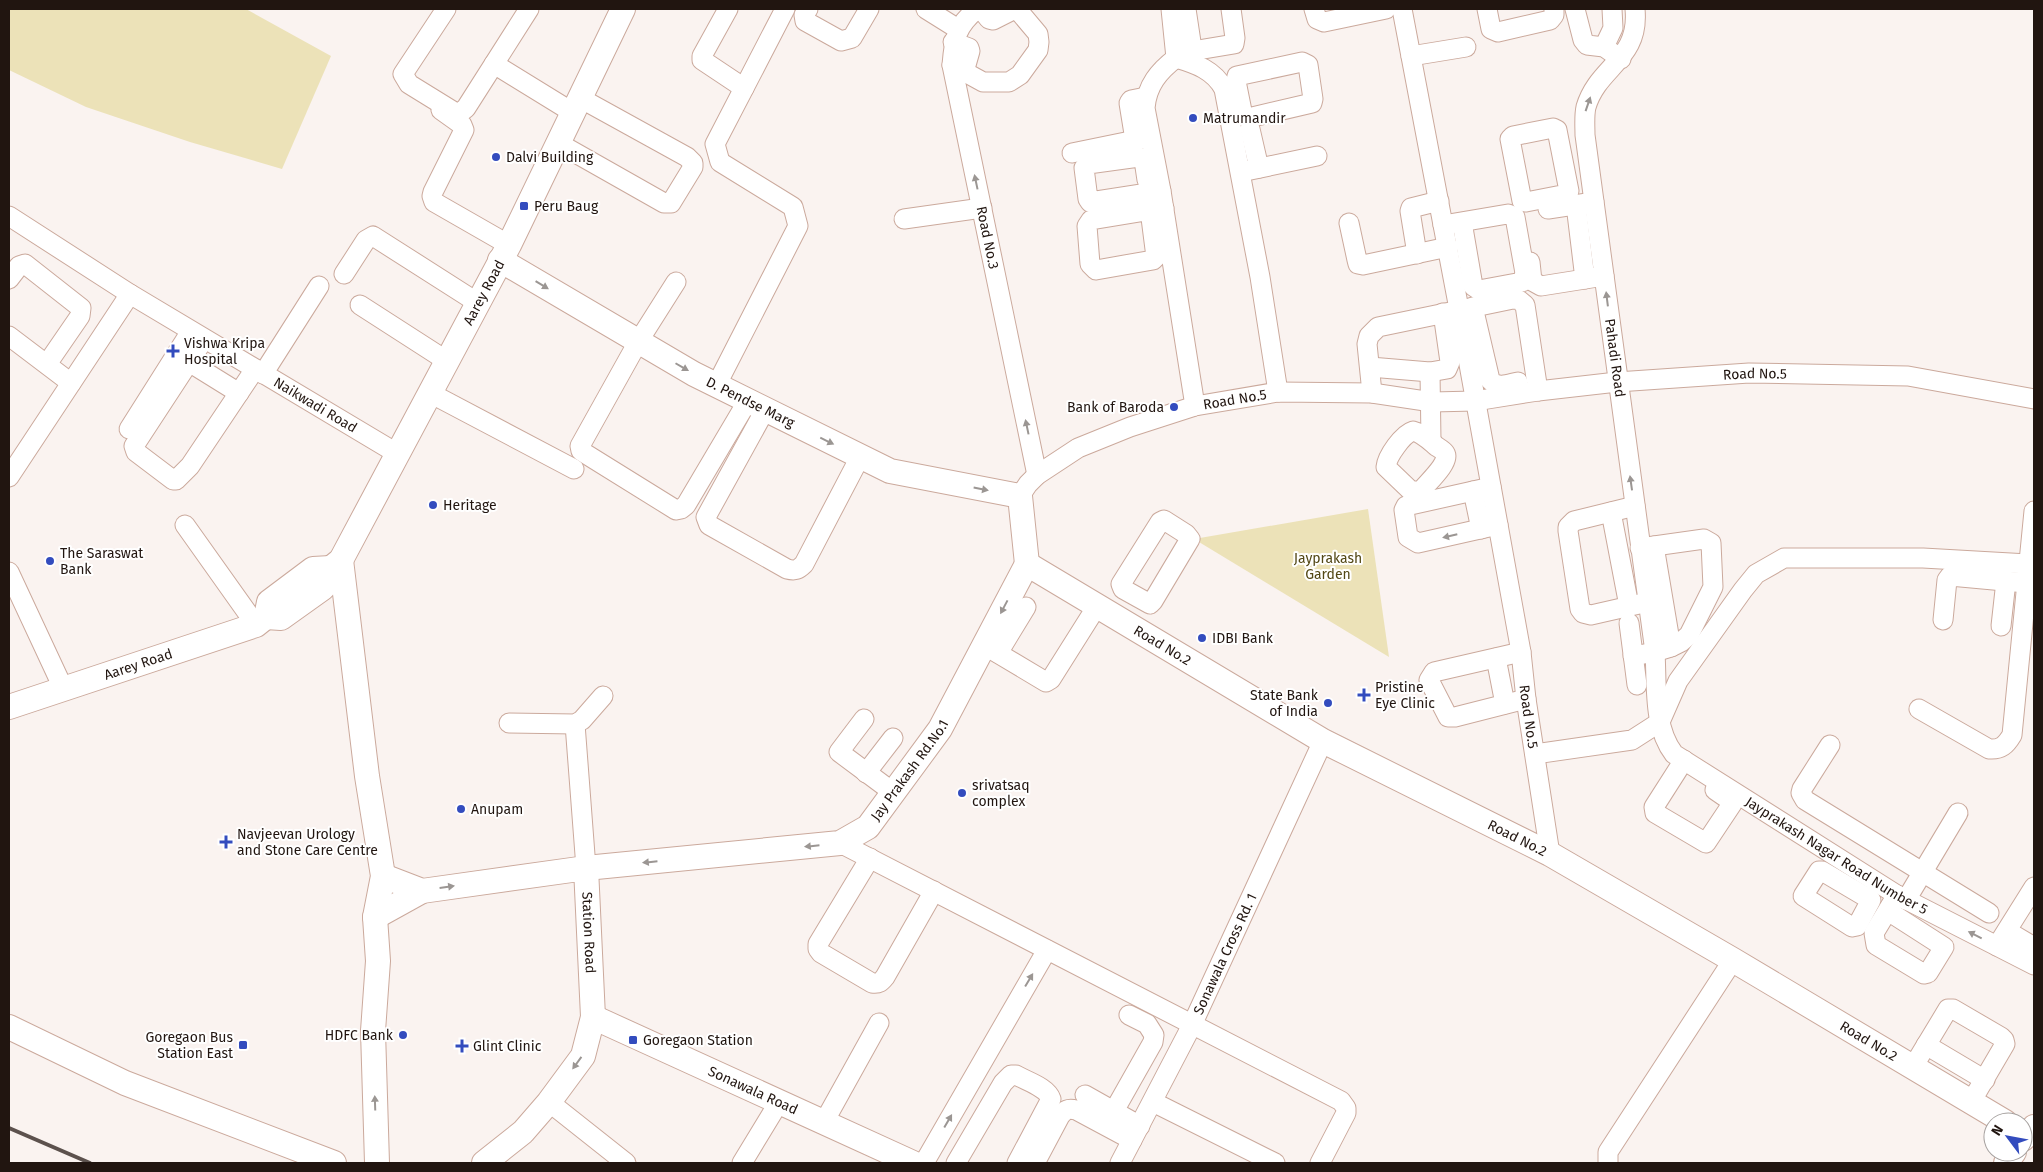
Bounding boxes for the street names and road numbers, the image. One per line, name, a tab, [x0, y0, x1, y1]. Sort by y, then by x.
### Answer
street label: Road No.3	[973, 204, 1003, 271]
street label: Aarey Road	[459, 257, 508, 328]
street label: Pahadi Road	[1601, 318, 1629, 398]
street label: Road No.5	[1722, 364, 1787, 383]
street label: Naikwadi Road	[271, 373, 360, 436]
street label: D. Pendse Marg	[703, 373, 798, 431]
street label: Road No.5	[1202, 386, 1268, 413]
street label: Road No.2	[1131, 621, 1194, 669]
street label: Aarey Road	[102, 645, 175, 683]
street label: Road No.5	[1516, 684, 1542, 750]
street label: Jay Prakash Rd.No.1	[867, 717, 952, 824]
street label: Jayprakash Nagar Road Number 5	[1742, 793, 1931, 918]
street label: Road No.2	[1485, 816, 1550, 860]
street label: Station Road	[579, 891, 599, 974]
street label: Sonawala Cross Rd. 1	[1190, 891, 1260, 1017]
street label: Road No.2	[1837, 1017, 1901, 1065]
street label: Sonawala Road	[706, 1062, 801, 1118]

